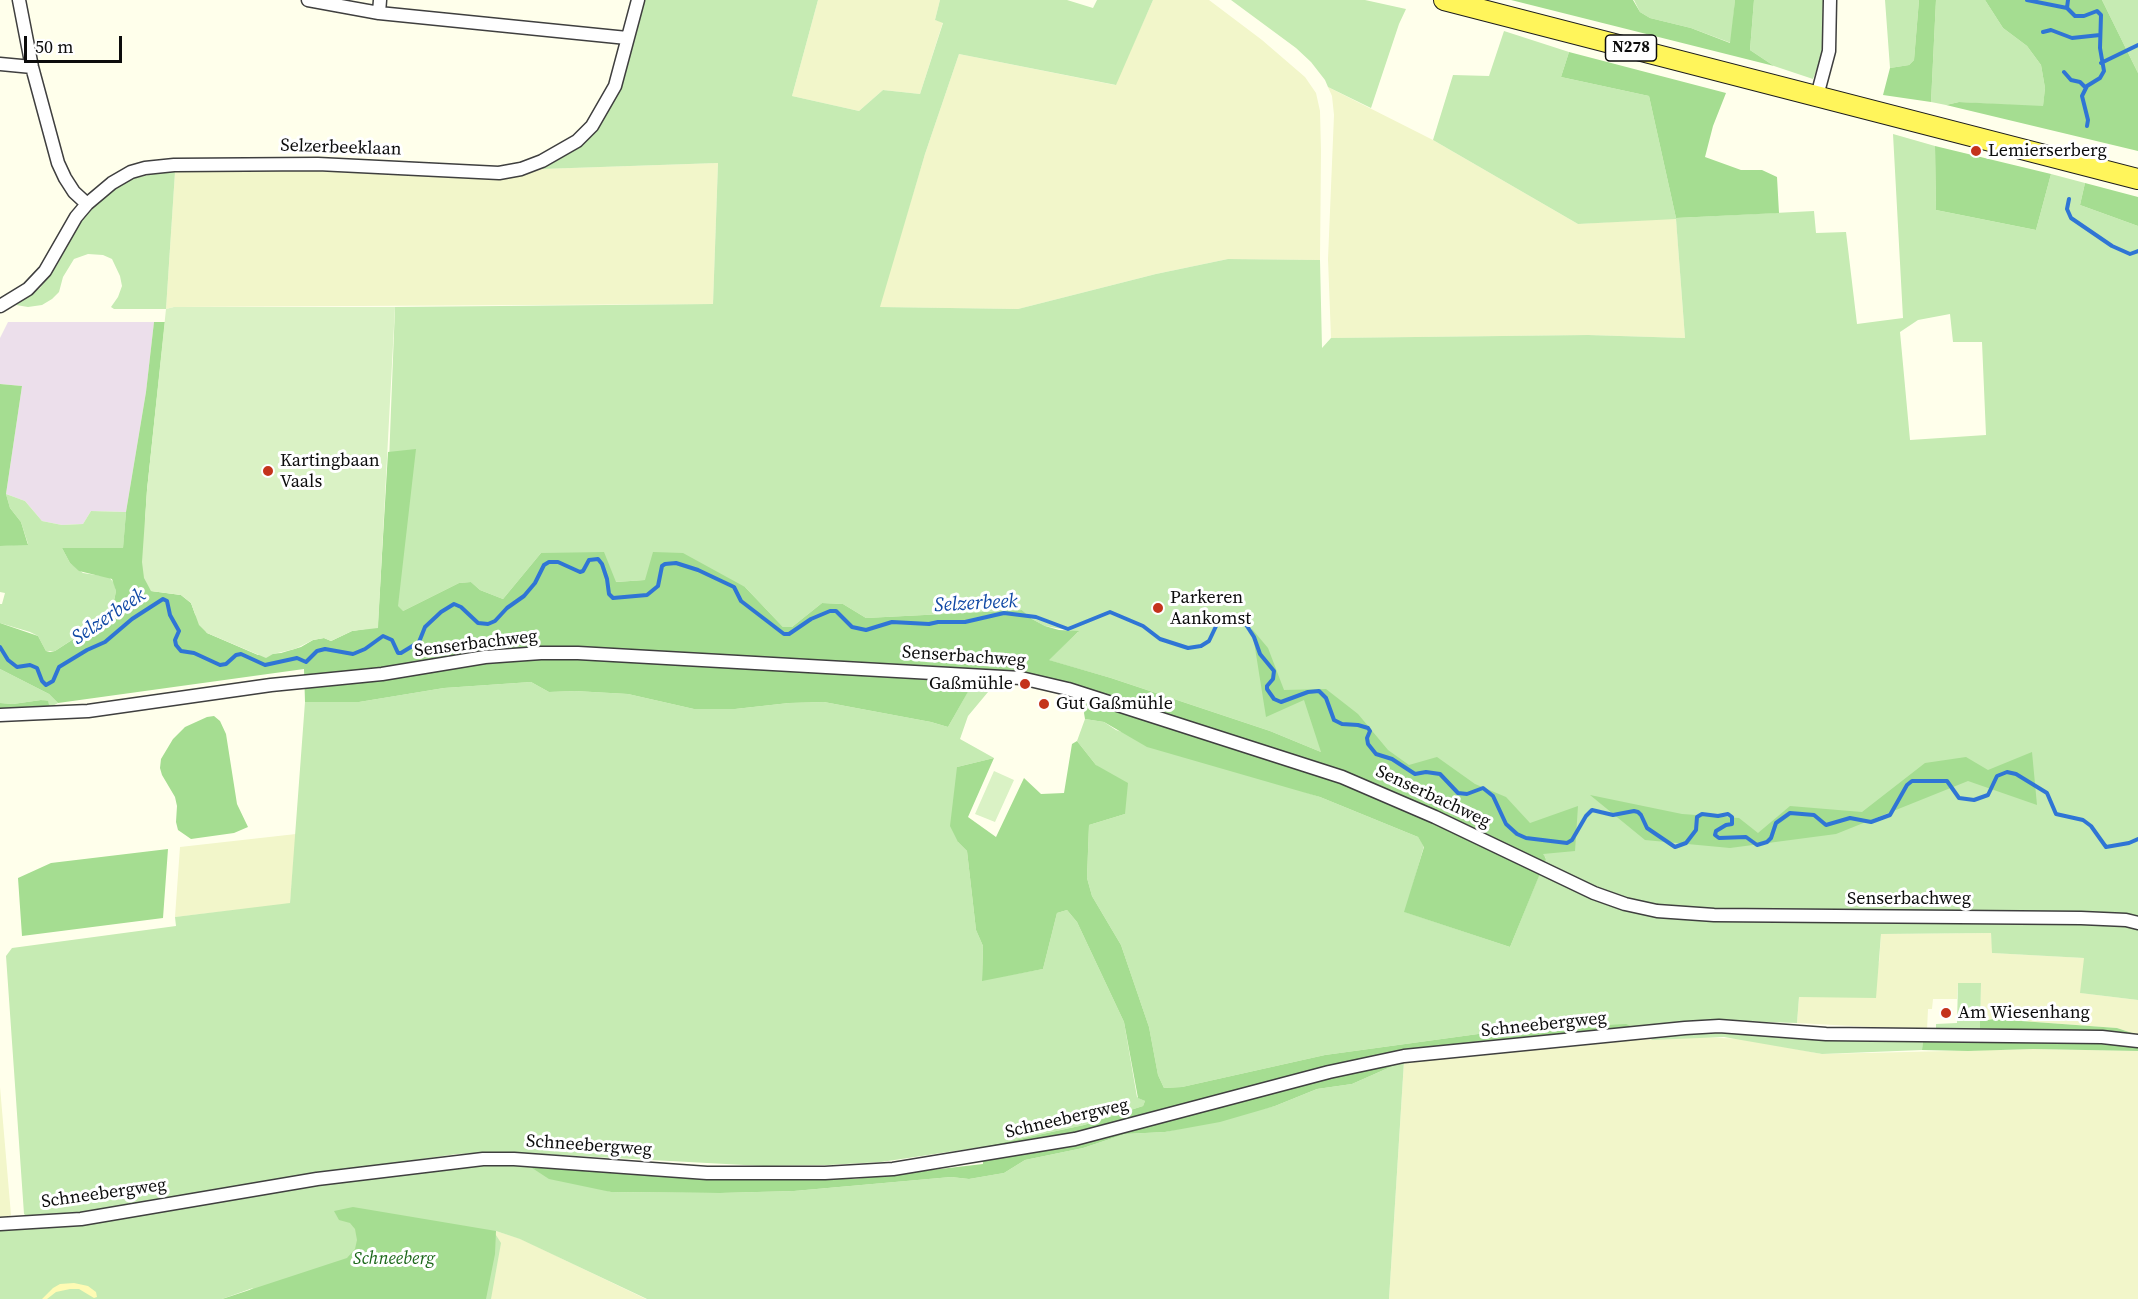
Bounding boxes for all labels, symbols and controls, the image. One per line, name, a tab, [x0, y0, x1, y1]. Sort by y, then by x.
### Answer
scale bar	[27, 24, 124, 62]
text: 50 m	[35, 34, 73, 59]
road number: N278	[1606, 35, 1656, 61]
street label: Selzerbeeklaan	[280, 135, 402, 161]
place label: Lemierserberg	[1988, 140, 2107, 162]
marker: Lemierserberg	[1969, 144, 1983, 158]
place label: Kartingbaan Vaals	[280, 450, 380, 492]
marker: Kartingbaan Vaals	[261, 464, 275, 478]
water label: Selzerbeek	[68, 584, 150, 650]
place label: Parkeren Aankomst	[1170, 587, 1251, 630]
water label: Selzerbeek	[934, 590, 1018, 618]
marker: Parkeren Aankomst	[1151, 601, 1165, 615]
street label: Senserbachweg	[413, 626, 539, 662]
street label: Senserbachweg	[901, 642, 1027, 672]
place label: Gaßmühle	[929, 673, 1013, 695]
marker: Gaßmühle	[1018, 677, 1032, 691]
place label: Gut Gaßmühle	[1056, 693, 1173, 715]
marker: Gut Gaßmühle	[1037, 697, 1051, 711]
street label: Senserbachweg	[1372, 761, 1494, 833]
street label: Senserbachweg	[1847, 888, 1971, 910]
place label: Am Wiesenhang	[1958, 1002, 2090, 1024]
marker: Am Wiesenhang	[1939, 1006, 1953, 1020]
street label: Schneebergweg	[1480, 1008, 1608, 1042]
street label: Schneebergweg	[1003, 1094, 1131, 1144]
street label: Schneebergweg	[525, 1131, 653, 1161]
street label: Schneebergweg	[40, 1175, 168, 1213]
park label: Schneeberg	[353, 1248, 435, 1270]

